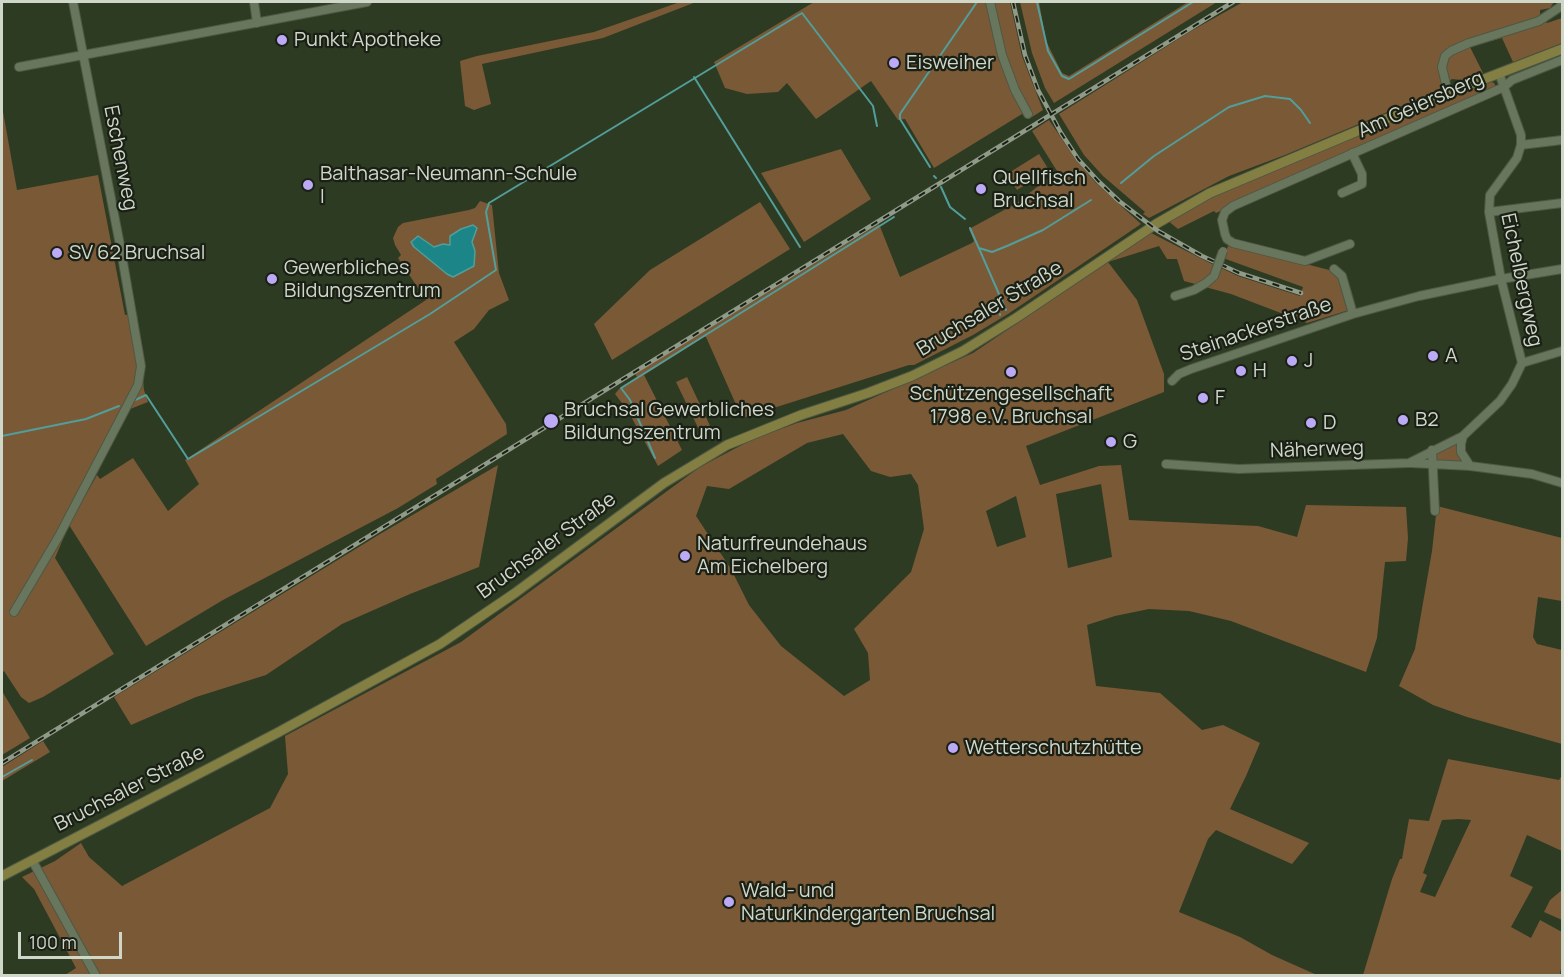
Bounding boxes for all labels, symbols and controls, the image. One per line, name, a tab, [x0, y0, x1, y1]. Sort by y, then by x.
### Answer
place label: Punkt Apotheke	[294, 28, 441, 52]
marker: Punkt Apotheke	[275, 33, 289, 47]
place label: Eisweiher	[906, 51, 994, 75]
marker: Eisweiher	[887, 56, 901, 70]
street label: Am Geiersberg	[1354, 67, 1488, 143]
street label: Eschenweg	[98, 103, 142, 213]
place label: Balthasar-Neumann-Schule I	[320, 162, 577, 209]
place label: Quellfisch Bruchsal	[993, 166, 1086, 213]
marker: Balthasar-Neumann-Schule I	[301, 178, 315, 192]
marker: Quellfisch Bruchsal	[974, 182, 988, 196]
street label: Eichelbergweg	[1495, 211, 1547, 349]
place label: SV 62 Bruchsal	[69, 241, 205, 265]
marker: SV 62 Bruchsal	[50, 246, 64, 260]
place label: Gewerbliches Bildungszentrum	[284, 256, 441, 303]
street label: Bruchsaler Straße	[913, 256, 1067, 362]
marker: Gewerbliches Bildungszentrum	[265, 272, 279, 286]
street label: Steinackerstraße	[1177, 293, 1335, 367]
place label: A	[1445, 344, 1458, 368]
place label: J	[1304, 349, 1313, 373]
marker: A	[1426, 349, 1440, 363]
marker: J	[1285, 354, 1299, 368]
place label: H	[1253, 359, 1267, 383]
marker: H	[1234, 364, 1248, 378]
marker: Schützengesellschaft 1798 e.V. Bruchsal	[1004, 365, 1018, 379]
place label: Schützengesellschaft 1798 e.V. Bruchsal	[910, 382, 1112, 429]
place label: F	[1215, 386, 1225, 410]
marker: F	[1196, 391, 1210, 405]
place label: Bruchsal Gewerbliches Bildungszentrum	[564, 398, 774, 445]
place label: B2	[1415, 408, 1439, 432]
place label: D	[1323, 411, 1336, 435]
marker: Bruchsal Gewerbliches Bildungszentrum	[542, 412, 560, 430]
marker: B2	[1396, 413, 1410, 427]
marker: D	[1304, 416, 1318, 430]
place label: G	[1123, 430, 1137, 454]
marker: G	[1104, 435, 1118, 449]
street label: Näherweg	[1270, 436, 1364, 464]
street label: Bruchsaler Straße	[473, 488, 621, 604]
place label: Naturfreundehaus Am Eichelberg	[697, 532, 867, 579]
marker: Naturfreundehaus Am Eichelberg	[678, 549, 692, 563]
place label: Wetterschutzhütte	[965, 736, 1142, 760]
street label: Bruchsaler Straße	[51, 741, 209, 837]
marker: Wetterschutzhütte	[946, 741, 960, 755]
place label: Wald- und Naturkindergarten Bruchsal	[741, 879, 995, 926]
marker: Wald- und Naturkindergarten Bruchsal	[722, 895, 736, 909]
scale bar	[21, 920, 124, 958]
text: 100 m	[29, 930, 77, 954]

